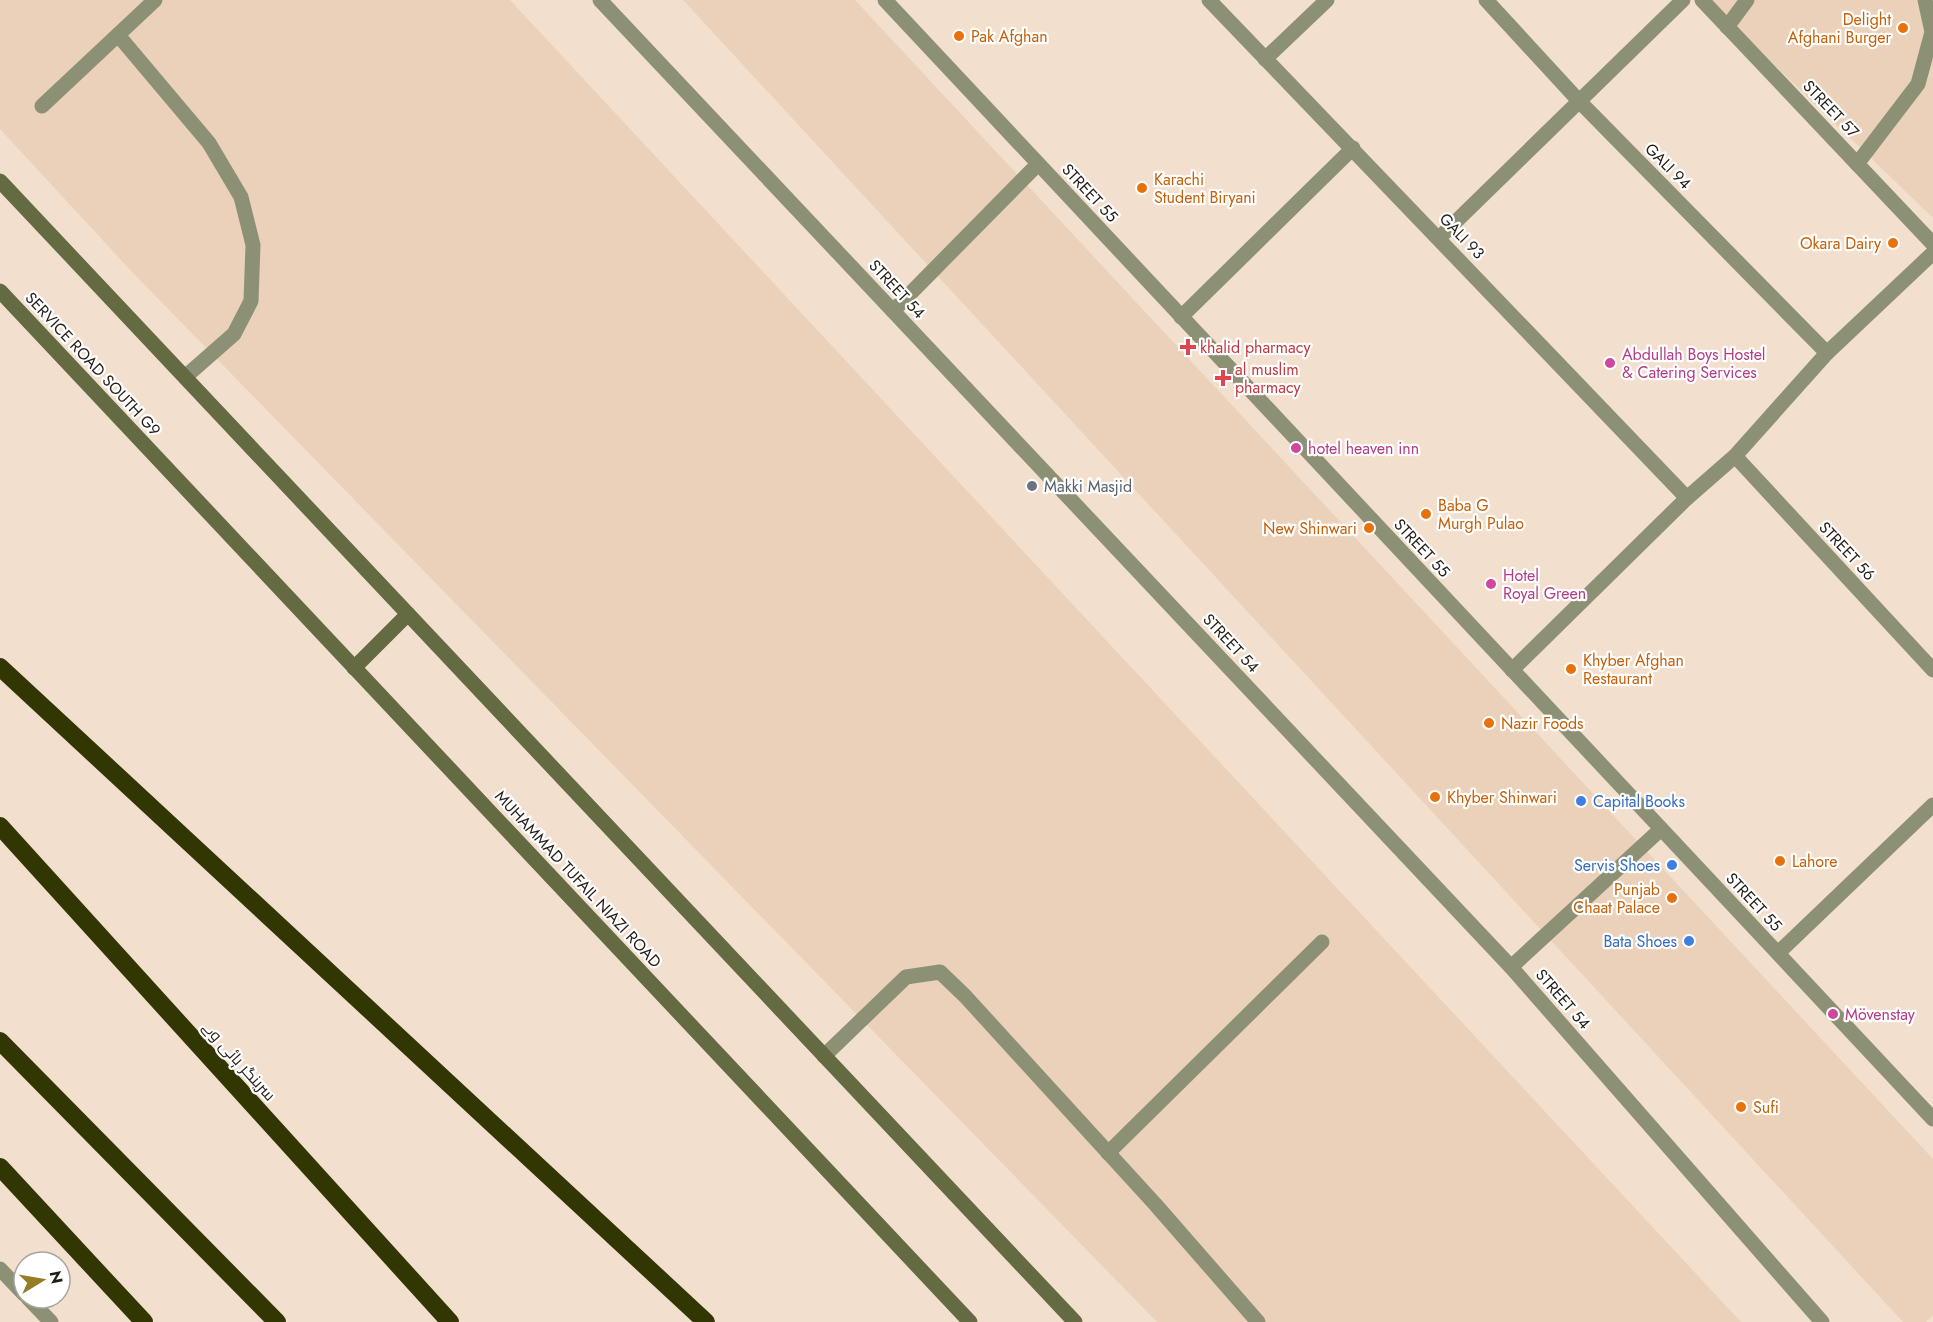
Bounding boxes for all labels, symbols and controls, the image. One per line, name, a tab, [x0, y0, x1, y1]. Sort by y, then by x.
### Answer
place label: Delight Afghani Burger	[1788, 8, 1892, 49]
marker: Delight Afghani Burger	[1896, 21, 1910, 35]
place label: Pak Afghan	[971, 25, 1048, 48]
marker: Pak Afghan	[952, 29, 966, 43]
street label: STREET 57	[1798, 75, 1865, 143]
street label: GALI 94	[1640, 138, 1696, 194]
street label: STREET 55	[1057, 158, 1123, 228]
place label: Karachi Student Biryani	[1154, 168, 1256, 209]
marker: Karachi Student Biryani	[1135, 181, 1149, 195]
street label: GALI 93	[1434, 208, 1490, 264]
place label: Okara Dairy	[1800, 232, 1882, 255]
marker: Okara Dairy	[1886, 236, 1900, 250]
street label: STREET 54	[864, 254, 930, 324]
street label: SERVICE ROAD SOUTH G9	[20, 287, 166, 441]
place label: khalid pharmacy	[1200, 336, 1311, 359]
marker: khalid pharmacy	[1181, 340, 1195, 354]
place label: Abdullah Boys Hostel & Catering Services	[1622, 343, 1766, 384]
marker: Abdullah Boys Hostel & Catering Services	[1603, 356, 1617, 370]
place label: al muslim pharmacy	[1235, 358, 1302, 399]
marker: al muslim pharmacy	[1216, 371, 1230, 385]
place label: hotel heaven inn	[1308, 437, 1419, 460]
marker: hotel heaven inn	[1289, 441, 1303, 455]
place label: Makki Masjid	[1044, 475, 1132, 498]
marker: Makki Masjid	[1025, 479, 1039, 493]
place label: Baba G Murgh Pulao	[1438, 494, 1524, 535]
marker: Baba G Murgh Pulao	[1419, 507, 1433, 521]
street label: STREET 55	[1389, 513, 1455, 583]
street label: STREET 56	[1814, 516, 1880, 586]
place label: New Shinwari	[1263, 517, 1357, 540]
marker: New Shinwari	[1362, 521, 1376, 535]
place label: Hotel Royal Green	[1503, 564, 1586, 605]
marker: Hotel Royal Green	[1484, 577, 1498, 591]
street label: STREET 54	[1198, 608, 1264, 678]
place label: Khyber Afghan Restaurant	[1583, 649, 1684, 690]
marker: Khyber Afghan Restaurant	[1564, 662, 1578, 676]
place label: Nazir Foods	[1501, 712, 1583, 735]
marker: Nazir Foods	[1482, 716, 1496, 730]
street label: MUHAMMAD TUFAIL NIAZI ROAD	[490, 785, 667, 973]
place label: Khyber Shinwari	[1447, 786, 1557, 809]
marker: Khyber Shinwari	[1428, 790, 1442, 804]
place label: Capital Books	[1593, 790, 1685, 813]
marker: Capital Books	[1574, 794, 1588, 808]
place label: Lahore	[1792, 850, 1838, 873]
place label: Servis Shoes	[1574, 854, 1660, 877]
marker: Lahore	[1773, 854, 1787, 868]
marker: Servis Shoes	[1665, 858, 1679, 872]
street label: STREET 55	[1721, 867, 1787, 937]
place label: Punjab Chaat Palace	[1573, 878, 1660, 919]
marker: Punjab Chaat Palace	[1665, 891, 1679, 905]
place label: Bata Shoes	[1603, 930, 1677, 953]
marker: Bata Shoes	[1682, 934, 1696, 948]
street label: STREET 54	[1530, 964, 1596, 1034]
place label: Mövenstay	[1845, 1003, 1916, 1026]
marker: Mövenstay	[1826, 1007, 1840, 1021]
street label: سرینگر ہائی وے	[197, 1016, 281, 1106]
place label: Sufi	[1753, 1096, 1779, 1119]
marker: Sufi	[1734, 1100, 1748, 1114]
north arrow	[12, 1250, 72, 1310]
text: N	[44, 1269, 69, 1286]

